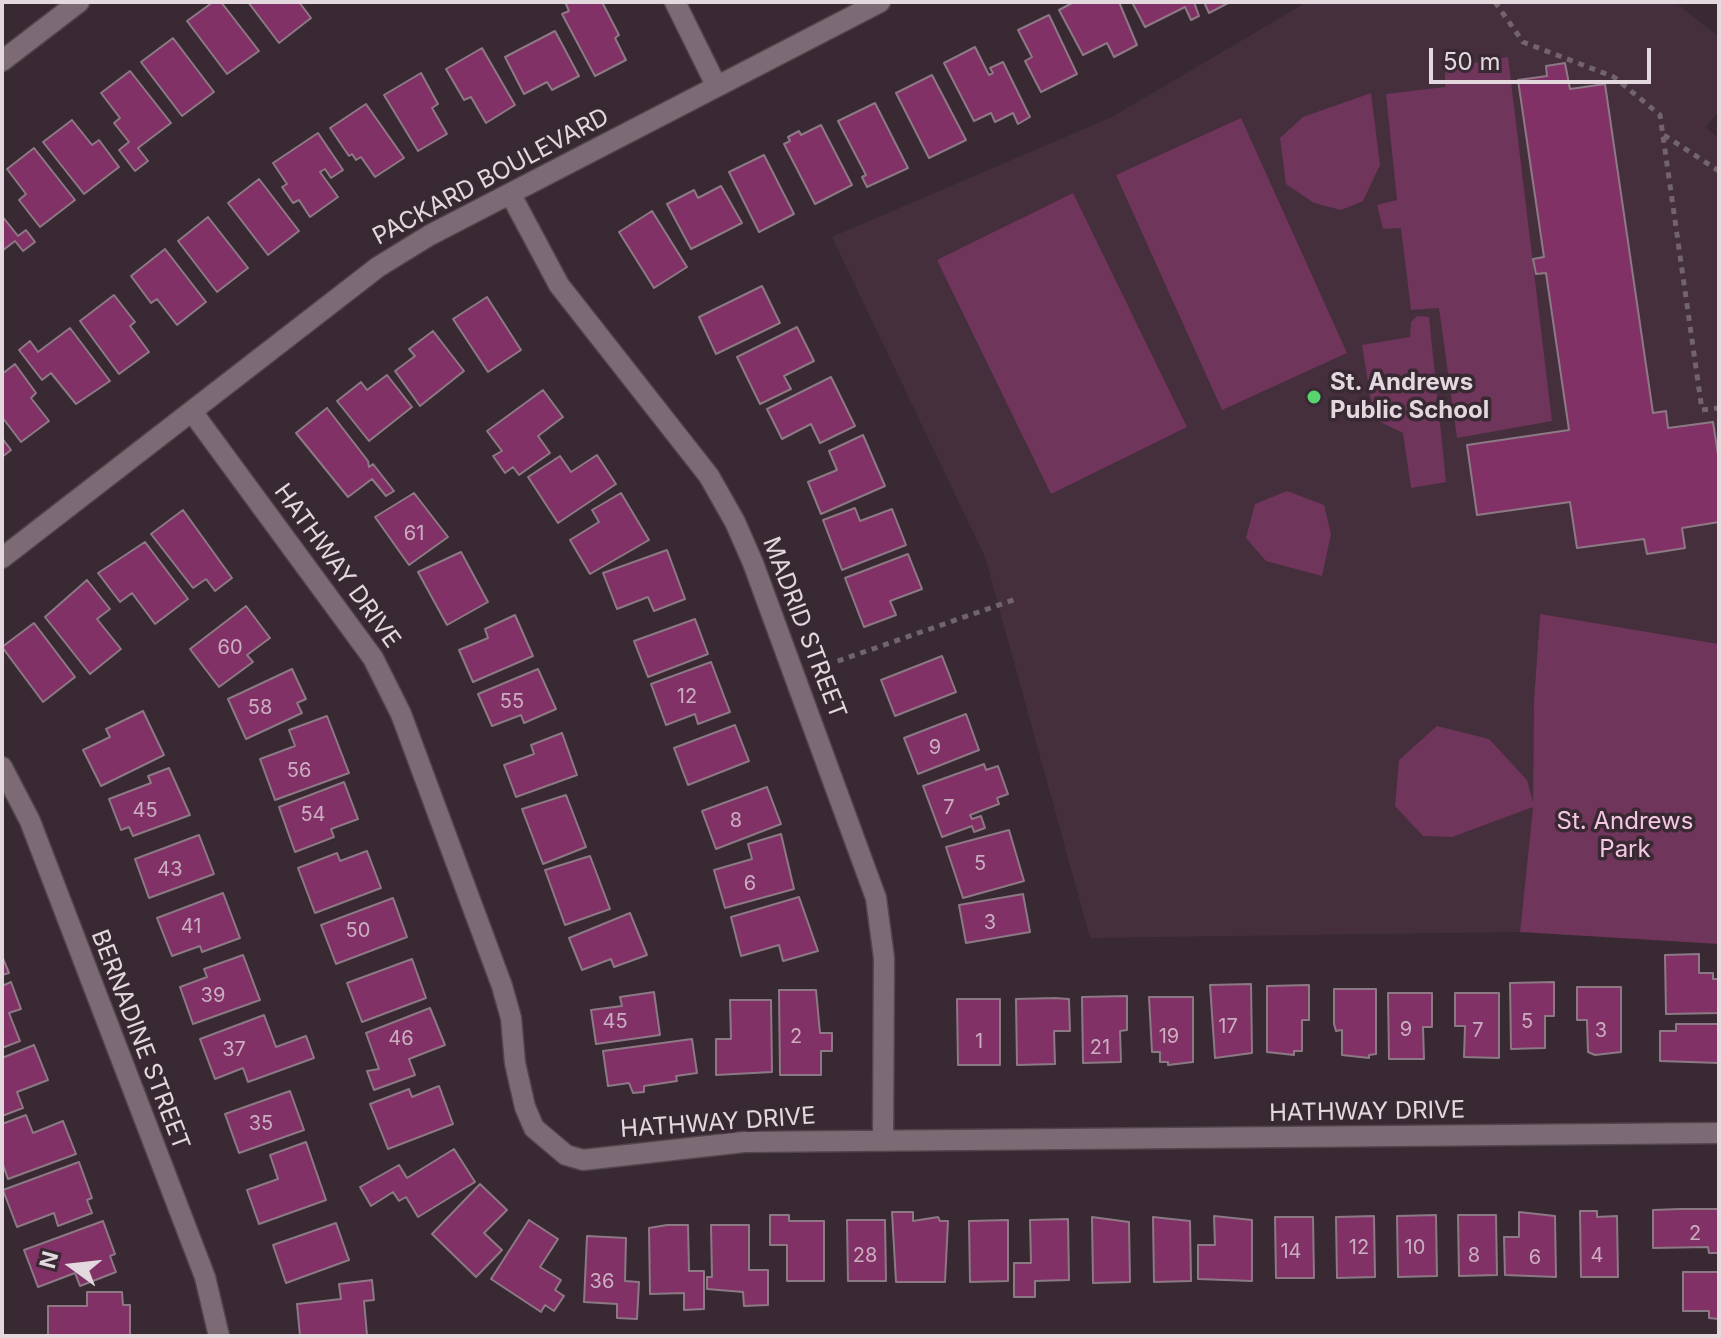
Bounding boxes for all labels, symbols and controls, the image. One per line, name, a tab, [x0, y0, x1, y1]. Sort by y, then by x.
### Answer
scale bar	[1433, 32, 1655, 82]
text: 50 m	[1443, 47, 1501, 76]
street label: PACKARD BOULEVARD	[368, 103, 614, 251]
place label: St. Andrews Public School	[1330, 369, 1489, 425]
marker: St. Andrews Public School	[1305, 388, 1323, 406]
street label: HATHWAY DRIVE	[268, 478, 406, 654]
house number: 61	[404, 522, 424, 546]
street label: MADRID STREET	[756, 533, 852, 723]
house number: 60	[217, 636, 243, 660]
house number: 12	[677, 685, 697, 709]
house number: 55	[500, 690, 524, 714]
house number: 58	[248, 696, 272, 720]
house number: 9	[929, 736, 941, 760]
house number: 56	[287, 759, 311, 783]
house number: 7	[943, 796, 955, 820]
house number: 45	[132, 799, 158, 823]
house number: 54	[300, 803, 326, 827]
park label: St. Andrews Park	[1557, 808, 1693, 864]
house number: 8	[730, 809, 742, 833]
house number: 5	[974, 852, 986, 876]
house number: 43	[157, 858, 183, 882]
house number: 6	[744, 872, 756, 896]
house number: 3	[984, 911, 996, 935]
house number: 41	[181, 915, 201, 939]
house number: 50	[346, 919, 370, 943]
street label: BERNADINE STREET	[85, 926, 195, 1154]
house number: 39	[201, 984, 225, 1008]
house number: 45	[602, 1010, 628, 1034]
house number: 5	[1521, 1010, 1533, 1034]
house number: 17	[1218, 1015, 1238, 1039]
house number: 9	[1400, 1018, 1412, 1042]
house number: 7	[1472, 1019, 1484, 1043]
house number: 3	[1595, 1019, 1607, 1043]
house number: 2	[790, 1025, 802, 1049]
house number: 19	[1159, 1025, 1179, 1049]
house number: 46	[388, 1027, 414, 1051]
house number: 1	[975, 1030, 983, 1054]
house number: 21	[1090, 1036, 1110, 1060]
house number: 37	[222, 1038, 246, 1062]
street label: HATHWAY DRIVE	[1269, 1096, 1465, 1128]
street label: HATHWAY DRIVE	[619, 1102, 817, 1144]
house number: 35	[249, 1112, 273, 1136]
house number: 2	[1689, 1222, 1701, 1246]
north arrow	[32, 1226, 112, 1306]
house number: 12	[1349, 1236, 1369, 1260]
house number: 10	[1405, 1236, 1425, 1260]
house number: 14	[1280, 1240, 1302, 1264]
house number: 28	[853, 1244, 877, 1268]
house number: 8	[1468, 1244, 1480, 1268]
house number: 4	[1591, 1244, 1603, 1268]
house number: 6	[1529, 1246, 1541, 1270]
text: N	[34, 1248, 64, 1271]
house number: 36	[590, 1270, 614, 1294]

